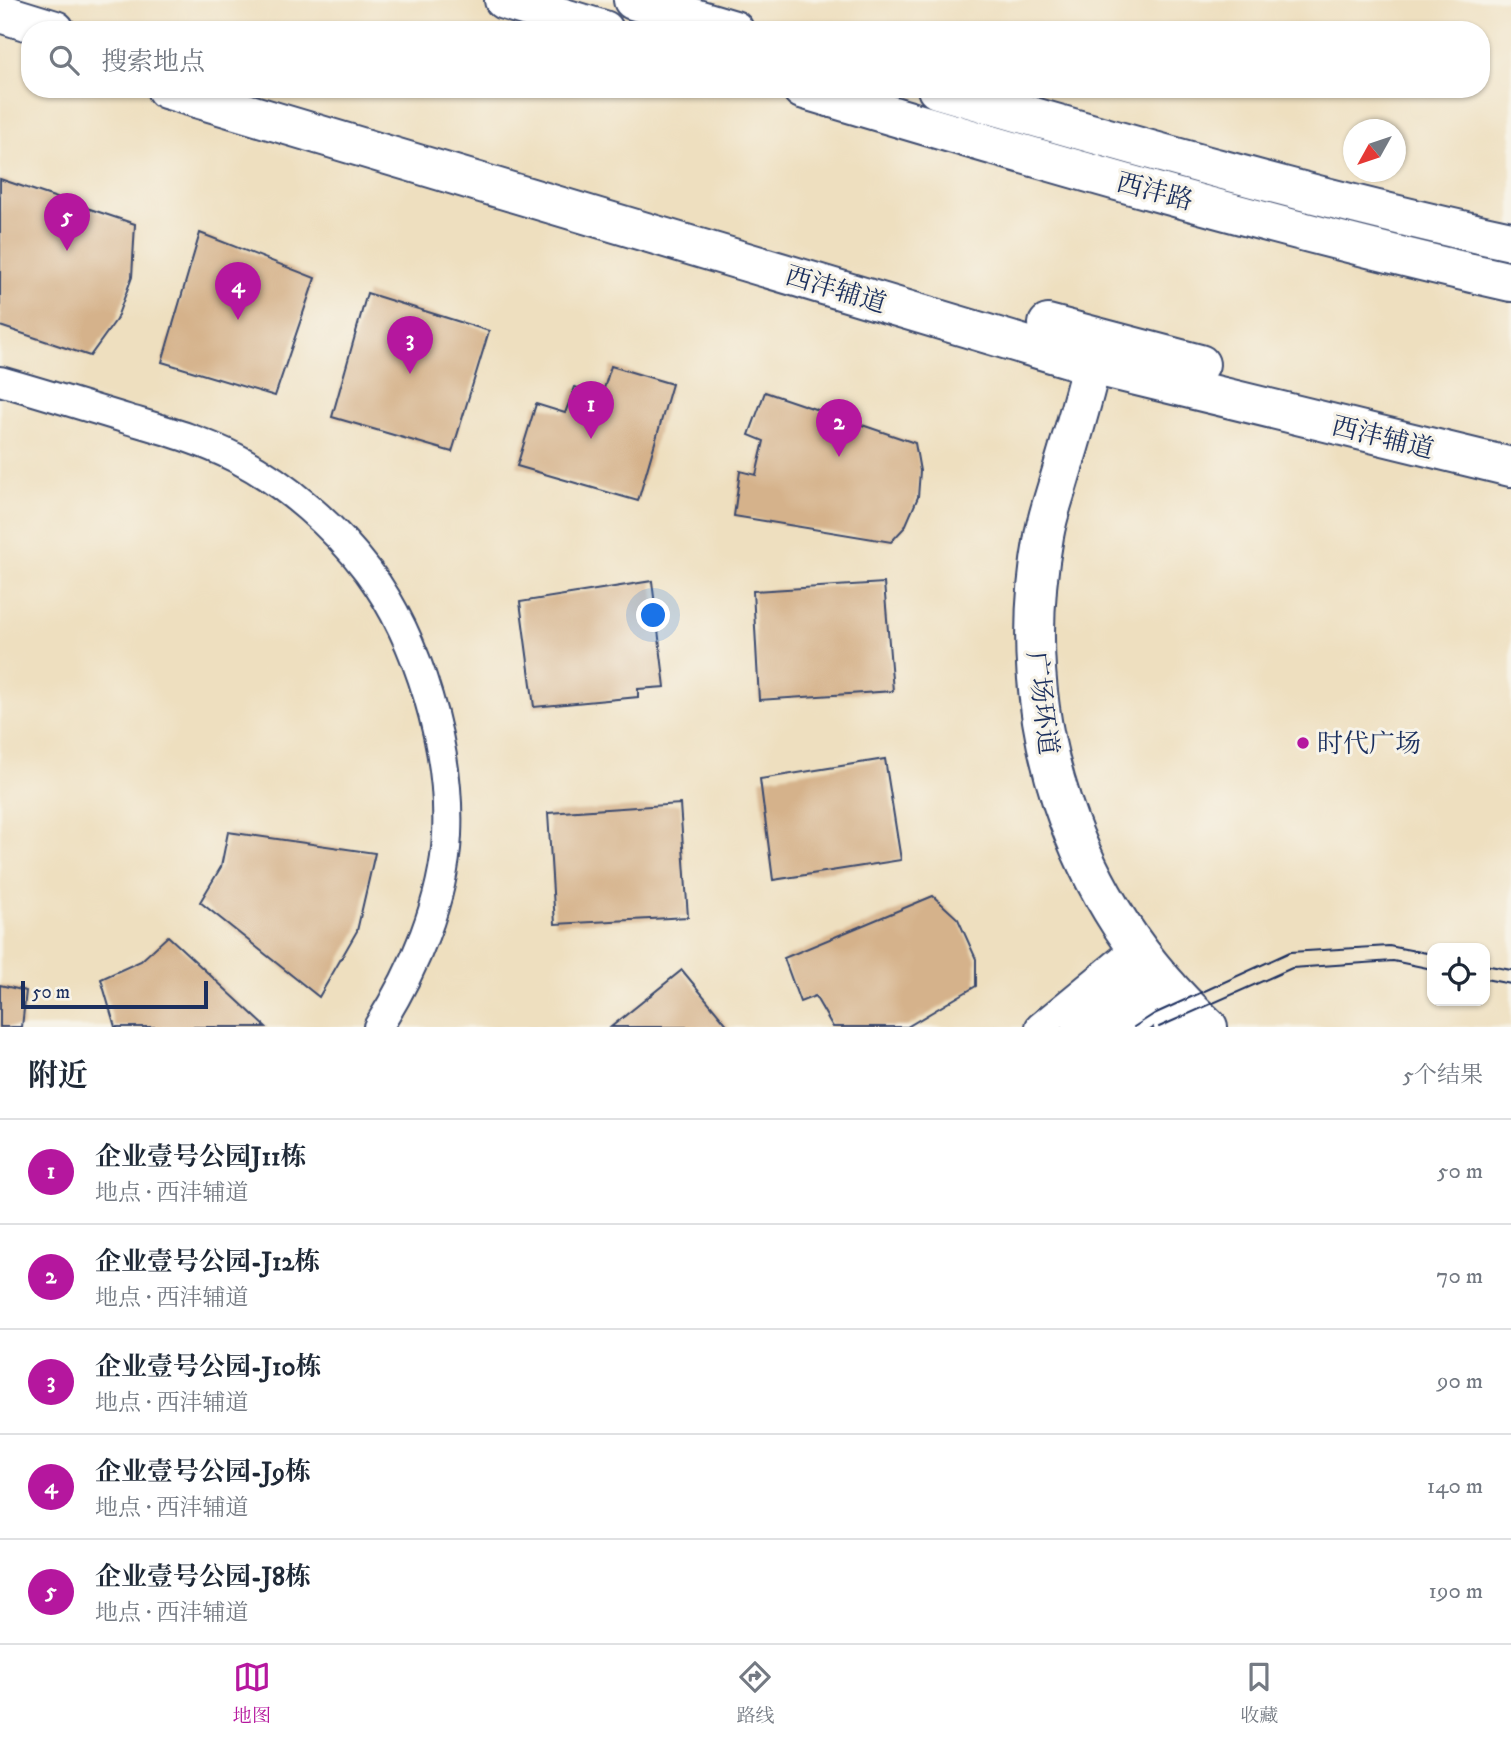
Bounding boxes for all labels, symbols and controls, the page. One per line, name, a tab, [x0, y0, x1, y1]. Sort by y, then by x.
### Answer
search box	[21, 21, 1490, 98]
icon: search	[45, 41, 83, 79]
text: 搜索地点	[101, 46, 205, 79]
north arrow	[1343, 119, 1406, 182]
street label: 西沣路	[1113, 166, 1197, 218]
pin: 5	[44, 193, 90, 251]
street label: 西沣辅道	[781, 259, 890, 321]
pin: 4	[215, 262, 261, 320]
pin: 3	[387, 316, 433, 374]
pin: 1	[568, 381, 614, 439]
pin: 2	[816, 399, 862, 457]
street label: 西沣辅道	[1328, 410, 1437, 467]
your location	[636, 598, 670, 632]
street label: 广场环道	[1019, 650, 1064, 757]
place label: 时代广场	[1317, 728, 1421, 761]
marker: 时代广场	[1295, 735, 1311, 751]
map controls	[1427, 943, 1490, 1006]
button: locate	[1427, 943, 1490, 1006]
scale bar	[21, 978, 208, 1010]
text: 50 m	[32, 981, 70, 1004]
text: 附近	[28, 1058, 88, 1095]
text: 5个结果	[1403, 1061, 1483, 1090]
text: 企业壹号公园J11栋	[95, 1141, 307, 1174]
text: 1	[47, 1157, 55, 1186]
text: 50 m	[1437, 1157, 1483, 1186]
text: 地点 · 西沣辅道	[95, 1179, 248, 1208]
text: 企业壹号公园-J12栋	[95, 1246, 320, 1279]
text: 2	[45, 1262, 57, 1291]
text: 70 m	[1436, 1262, 1483, 1291]
text: 地点 · 西沣辅道	[95, 1284, 248, 1313]
text: 企业壹号公园-J10栋	[95, 1351, 321, 1384]
text: 3	[47, 1367, 55, 1396]
text: 90 m	[1437, 1367, 1483, 1396]
text: 地点 · 西沣辅道	[95, 1389, 248, 1418]
text: 企业壹号公园-J9栋	[95, 1456, 311, 1489]
text: 4	[44, 1472, 58, 1501]
text: 140 m	[1427, 1472, 1483, 1501]
text: 地点 · 西沣辅道	[95, 1494, 248, 1523]
text: 企业壹号公园-J8栋	[95, 1561, 311, 1594]
text: 5	[45, 1577, 57, 1606]
text: 190 m	[1429, 1577, 1483, 1606]
text: 地点 · 西沣辅道	[95, 1599, 248, 1628]
tab: 地图	[233, 1658, 271, 1728]
tab: 路线	[736, 1658, 774, 1728]
tab: 收藏	[1240, 1658, 1278, 1728]

